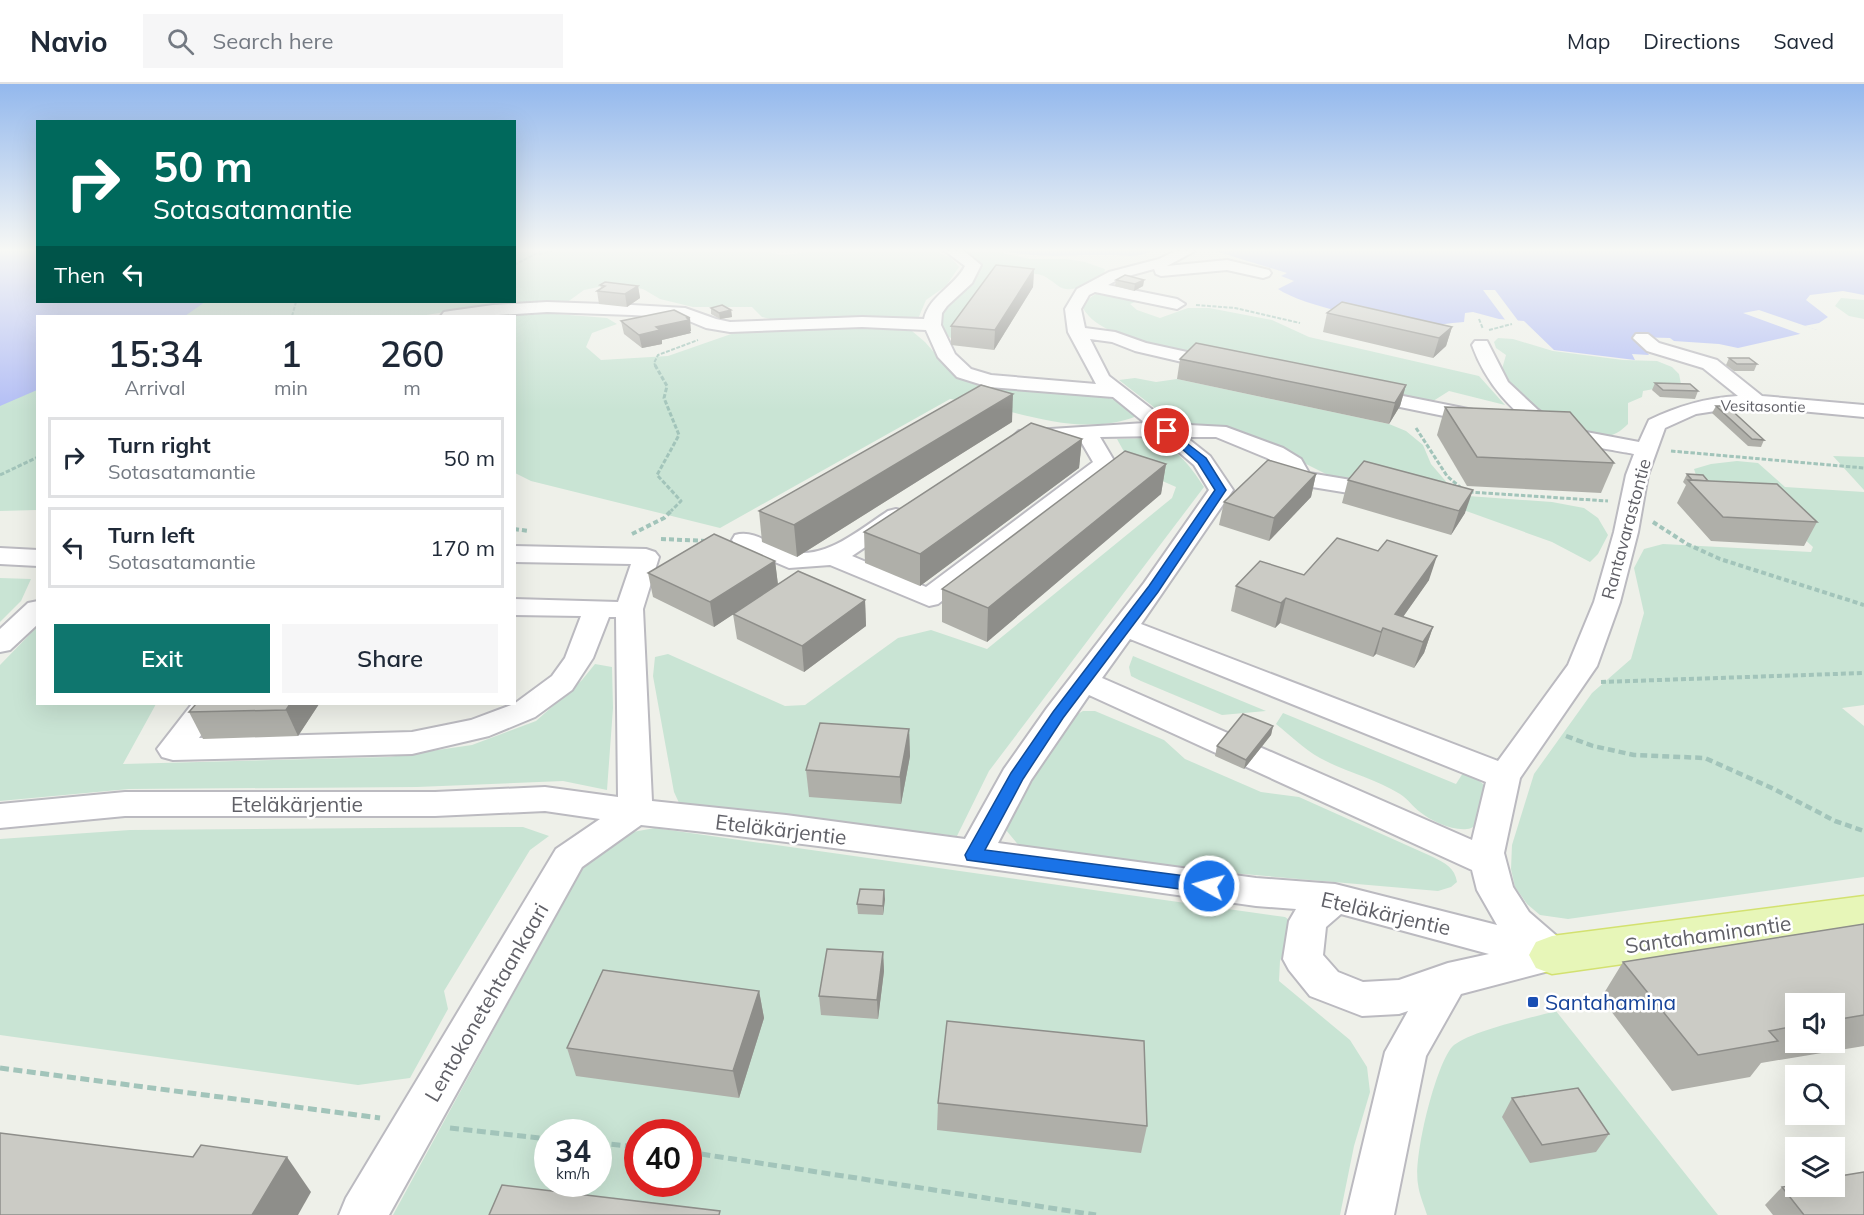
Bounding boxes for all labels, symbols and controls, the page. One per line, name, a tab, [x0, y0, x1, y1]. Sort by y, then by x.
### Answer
search box	[143, 14, 563, 68]
text: Navio	[30, 24, 107, 59]
icon: search	[164, 25, 197, 58]
text: Search here	[212, 27, 333, 55]
text: Map	[1567, 28, 1610, 54]
text: Directions	[1643, 28, 1740, 54]
text: Saved	[1773, 28, 1834, 54]
text: 50 m	[153, 140, 253, 193]
icon: right	[54, 144, 132, 222]
text: Sotasatamantie	[153, 192, 352, 226]
icon: left	[117, 258, 150, 291]
text: Then	[54, 261, 105, 289]
text: 15:34	[108, 331, 202, 376]
text: 1	[280, 331, 302, 376]
text: 260	[380, 331, 444, 376]
text: Arrival	[124, 375, 186, 400]
text: min	[274, 375, 308, 400]
text: m	[403, 375, 421, 400]
street label: Vesitasontie	[1720, 396, 1806, 416]
pin	[1141, 405, 1192, 456]
icon: arrive	[1150, 414, 1183, 447]
text: Turn right	[108, 431, 211, 459]
icon: right	[57, 441, 90, 474]
text: 50 m	[444, 444, 495, 472]
street label: Rantavarastontie	[1596, 456, 1656, 602]
text: Sotasatamantie	[108, 459, 256, 484]
text: Turn left	[108, 521, 195, 549]
icon: left	[57, 531, 90, 564]
text: 170 m	[430, 534, 495, 562]
text: Sotasatamantie	[108, 549, 256, 574]
button: Exit	[54, 624, 270, 693]
button: Share	[282, 624, 498, 693]
street label: Eteläkärjentie	[231, 791, 363, 817]
street label: Eteläkärjentie	[714, 808, 848, 850]
position arrow	[1177, 854, 1241, 918]
street label: Eteläkärjentie	[1319, 885, 1453, 941]
street label: Lentokonetehtaankaari	[419, 898, 553, 1106]
street label: Santahaminantie	[1623, 909, 1793, 959]
place label: Santahamina	[1545, 989, 1676, 1015]
map controls	[1785, 993, 1845, 1197]
button: sound	[1785, 993, 1845, 1053]
marker: Santahamina	[1526, 995, 1540, 1009]
button: search	[1785, 1065, 1845, 1125]
speed limit sign: 40	[624, 1119, 702, 1197]
text: 34	[555, 1132, 591, 1170]
button: layers	[1785, 1137, 1845, 1197]
text: km/h	[556, 1164, 590, 1183]

